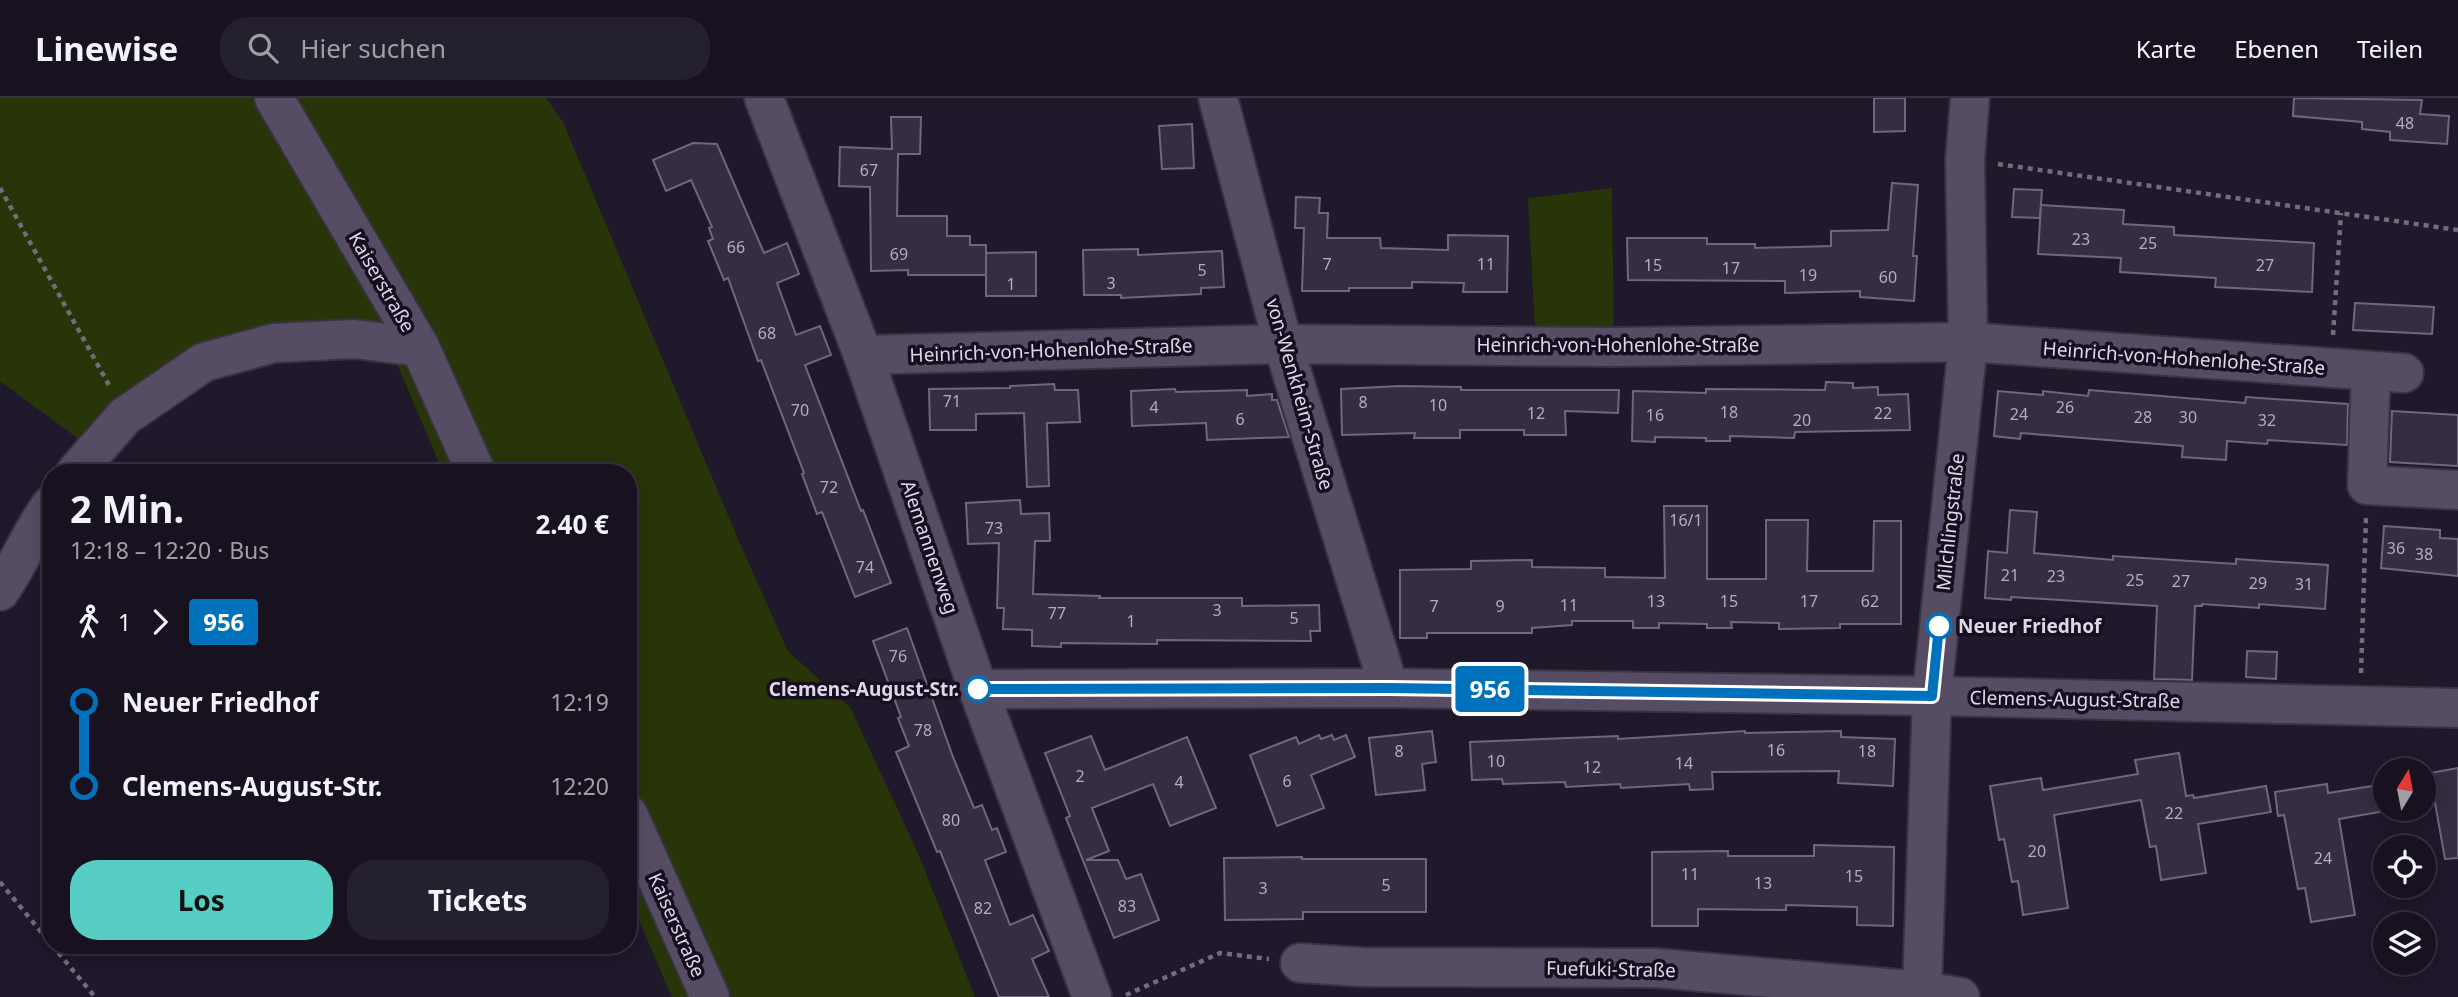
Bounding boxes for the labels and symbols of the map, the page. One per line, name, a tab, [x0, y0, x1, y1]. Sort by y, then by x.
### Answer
house number: 48	[2396, 112, 2414, 134]
house number: 67	[860, 159, 878, 181]
street label: Kaiserstraße	[343, 227, 421, 337]
house number: 23	[2072, 228, 2090, 250]
house number: 25	[2139, 232, 2157, 254]
house number: 66	[727, 236, 745, 258]
house number: 69	[890, 243, 908, 265]
house number: 7	[1322, 253, 1332, 275]
house number: 11	[1477, 253, 1495, 275]
house number: 15	[1644, 254, 1662, 276]
house number: 27	[2256, 254, 2274, 276]
house number: 17	[1722, 257, 1740, 279]
house number: 5	[1197, 259, 1207, 281]
house number: 19	[1799, 264, 1817, 286]
house number: 60	[1879, 266, 1897, 288]
house number: 3	[1106, 272, 1116, 294]
house number: 1	[1006, 273, 1016, 295]
street label: von-Wenkheim-Straße	[1260, 295, 1340, 493]
house number: 68	[758, 322, 776, 344]
street label: Heinrich-von-Hohenlohe-Straße	[909, 332, 1193, 368]
street label: Heinrich-von-Hohenlohe-Straße	[1476, 332, 1760, 358]
street label: Heinrich-von-Hohenlohe-Straße	[2042, 335, 2326, 381]
house number: 71	[943, 390, 961, 412]
house number: 8	[1358, 391, 1368, 413]
house number: 10	[1429, 394, 1447, 416]
house number: 4	[1149, 396, 1159, 418]
house number: 26	[2056, 396, 2074, 418]
house number: 70	[791, 399, 809, 421]
house number: 18	[1720, 401, 1738, 423]
house number: 12	[1527, 402, 1545, 424]
house number: 22	[1874, 402, 1892, 424]
house number: 24	[2010, 403, 2028, 425]
house number: 16	[1646, 404, 1664, 426]
house number: 28	[2134, 406, 2152, 428]
house number: 30	[2179, 406, 2197, 428]
house number: 6	[1235, 408, 1245, 430]
house number: 20	[1793, 409, 1811, 431]
house number: 32	[2258, 409, 2276, 431]
street label: Milchlingstraße	[1930, 452, 1970, 592]
house number: 72	[820, 476, 838, 498]
street label: Alemannenweg	[895, 477, 965, 617]
house number: 16/1	[1669, 509, 1703, 531]
house number: 73	[985, 517, 1003, 539]
house number: 36	[2387, 537, 2405, 559]
house number: 38	[2415, 543, 2433, 565]
house number: 74	[856, 556, 874, 578]
house number: 21	[2001, 564, 2019, 586]
house number: 23	[2047, 565, 2065, 587]
house number: 25	[2126, 569, 2144, 591]
house number: 27	[2172, 570, 2190, 592]
house number: 29	[2249, 572, 2267, 594]
house number: 31	[2295, 573, 2313, 595]
house number: 13	[1647, 590, 1665, 612]
house number: 15	[1720, 590, 1738, 612]
house number: 17	[1800, 590, 1818, 612]
house number: 62	[1861, 590, 1879, 612]
house number: 11	[1560, 594, 1578, 616]
house number: 7	[1429, 595, 1439, 617]
house number: 9	[1495, 595, 1505, 617]
house number: 3	[1212, 599, 1222, 621]
house number: 77	[1048, 602, 1066, 624]
house number: 5	[1289, 607, 1299, 629]
house number: 1	[1126, 610, 1136, 632]
marker: Neuer Friedhof	[1926, 613, 1952, 639]
place label: Neuer Friedhof	[1958, 613, 2103, 639]
house number: 76	[889, 645, 907, 667]
line badge: 956	[1450, 666, 1530, 712]
place label: Clemens-August-Str.	[769, 676, 959, 702]
marker: Clemens-August-Str.	[965, 676, 991, 702]
street label: Clemens-August-Straße	[1970, 684, 2180, 714]
house number: 78	[914, 719, 932, 741]
house number: 16	[1767, 739, 1785, 761]
house number: 8	[1394, 740, 1404, 762]
house number: 18	[1858, 740, 1876, 762]
house number: 10	[1487, 750, 1505, 772]
house number: 14	[1675, 752, 1693, 774]
house number: 12	[1583, 756, 1601, 778]
north arrow	[2373, 758, 2436, 821]
house number: 2	[1075, 765, 1085, 787]
house number: 6	[1282, 770, 1292, 792]
house number: 4	[1174, 771, 1184, 793]
house number: 22	[2165, 802, 2183, 824]
house number: 80	[942, 809, 960, 831]
house number: 20	[2028, 840, 2046, 862]
house number: 24	[2314, 847, 2332, 869]
house number: 11	[1681, 863, 1699, 885]
house number: 15	[1845, 865, 1863, 887]
street label: Kaiserstraße	[642, 869, 712, 981]
house number: 13	[1754, 872, 1772, 894]
house number: 5	[1381, 874, 1391, 896]
house number: 3	[1258, 877, 1268, 899]
house number: 83	[1118, 895, 1136, 917]
house number: 82	[974, 897, 992, 919]
street label: Fuefuki-Straße	[1546, 955, 1676, 983]

